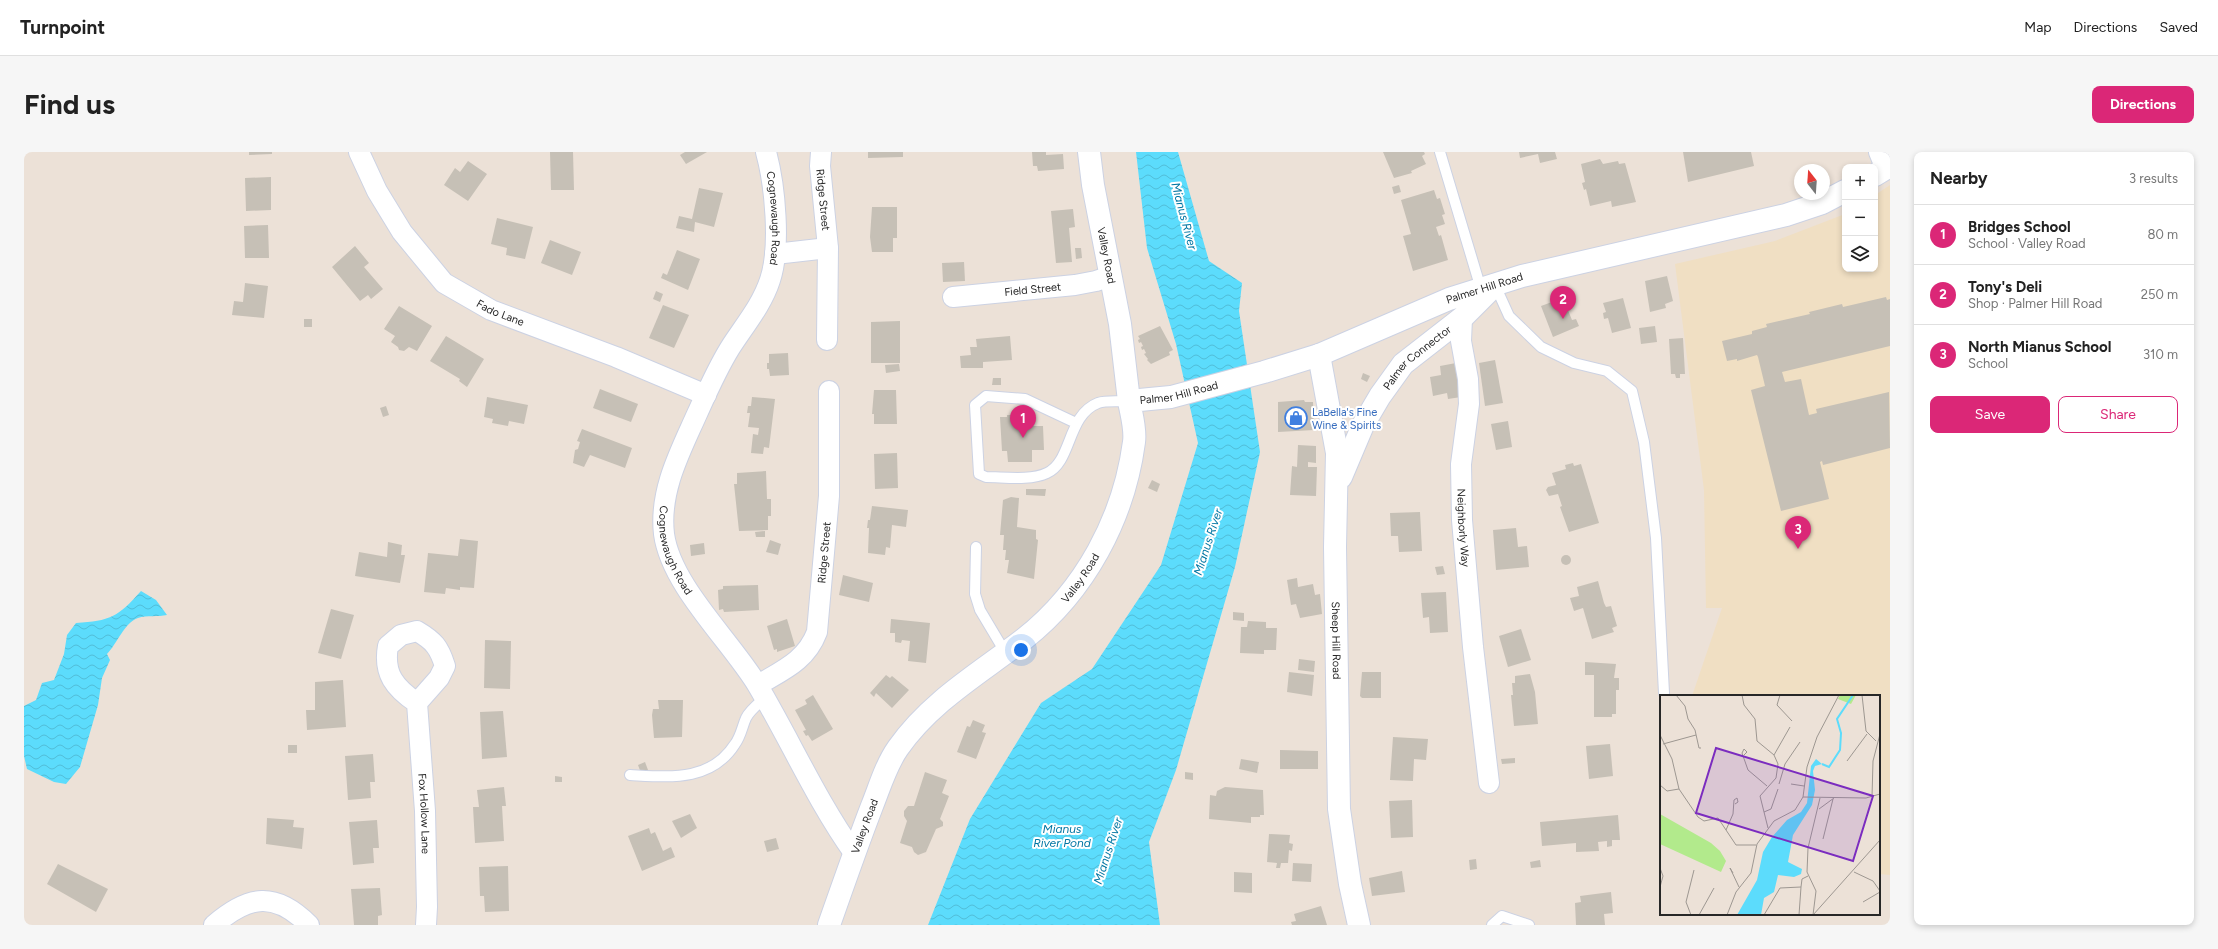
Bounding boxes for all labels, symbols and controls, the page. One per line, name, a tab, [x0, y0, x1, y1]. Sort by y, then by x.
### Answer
text: Turnpoint	[20, 16, 105, 39]
text: Map	[2024, 19, 2052, 36]
text: Directions	[2074, 19, 2137, 36]
text: Saved	[2159, 19, 2198, 36]
button: Directions	[2092, 86, 2194, 123]
text: Find us	[24, 87, 115, 121]
north arrow	[1794, 164, 1830, 200]
map controls	[1842, 164, 1878, 272]
button: +	[1842, 164, 1878, 200]
street label: Ridge Street	[814, 168, 833, 231]
text: Nearby	[1930, 168, 1988, 188]
street label: Cognewaugh Road	[764, 170, 782, 266]
text: 3 results	[2129, 171, 2178, 186]
water label: Mianus River	[1168, 181, 1200, 252]
button: −	[1842, 200, 1878, 236]
text: Bridges School	[1968, 218, 2071, 236]
street label: Valley Road	[1095, 226, 1119, 285]
text: 1	[1940, 227, 1946, 242]
text: 80 m	[2147, 227, 2178, 242]
button: layers	[1842, 236, 1878, 272]
text: School · Valley Road	[1968, 236, 2086, 251]
street label: Palmer Hill Road	[1444, 270, 1524, 306]
text: Tony's Deli	[1968, 278, 2042, 296]
street label: Field Street	[1004, 280, 1062, 298]
pin: 2	[1550, 286, 1576, 319]
text: 2	[1939, 287, 1947, 302]
text: 250 m	[2141, 287, 2178, 302]
text: Shop · Palmer Hill Road	[1968, 296, 2102, 311]
street label: Fado Lane	[474, 297, 526, 328]
street label: Palmer Connector	[1380, 322, 1454, 392]
text: North Mianus School	[1968, 338, 2112, 356]
text: 3	[1939, 347, 1947, 362]
text: 310 m	[2143, 347, 2178, 362]
text: School	[1968, 356, 2008, 371]
street label: Palmer Hill Road	[1139, 378, 1220, 406]
button: Save	[1930, 396, 2050, 433]
button: Share	[2058, 396, 2178, 433]
pin: 1	[1010, 405, 1036, 438]
shop icon: LaBella's Fine Wine & Spirits	[1283, 405, 1309, 431]
place label: LaBella's Fine Wine & Spirits	[1312, 406, 1381, 432]
street label: Neighborly Way	[1455, 488, 1473, 568]
street label: Cognewaugh Road	[657, 505, 695, 597]
water label: Mianus River	[1191, 506, 1226, 577]
pin: 3	[1785, 516, 1811, 549]
street label: Ridge Street	[815, 521, 833, 584]
street label: Valley Road	[1058, 551, 1102, 605]
street label: Sheep Hill Road	[1329, 601, 1344, 679]
your location	[1011, 640, 1031, 660]
inset map	[1660, 695, 1880, 915]
street label: Fox Hollow Lane	[416, 773, 432, 854]
street label: Valley Road	[848, 797, 881, 855]
water label: Mianus River	[1091, 815, 1126, 886]
water label: Mianus River Pond	[1033, 822, 1092, 850]

